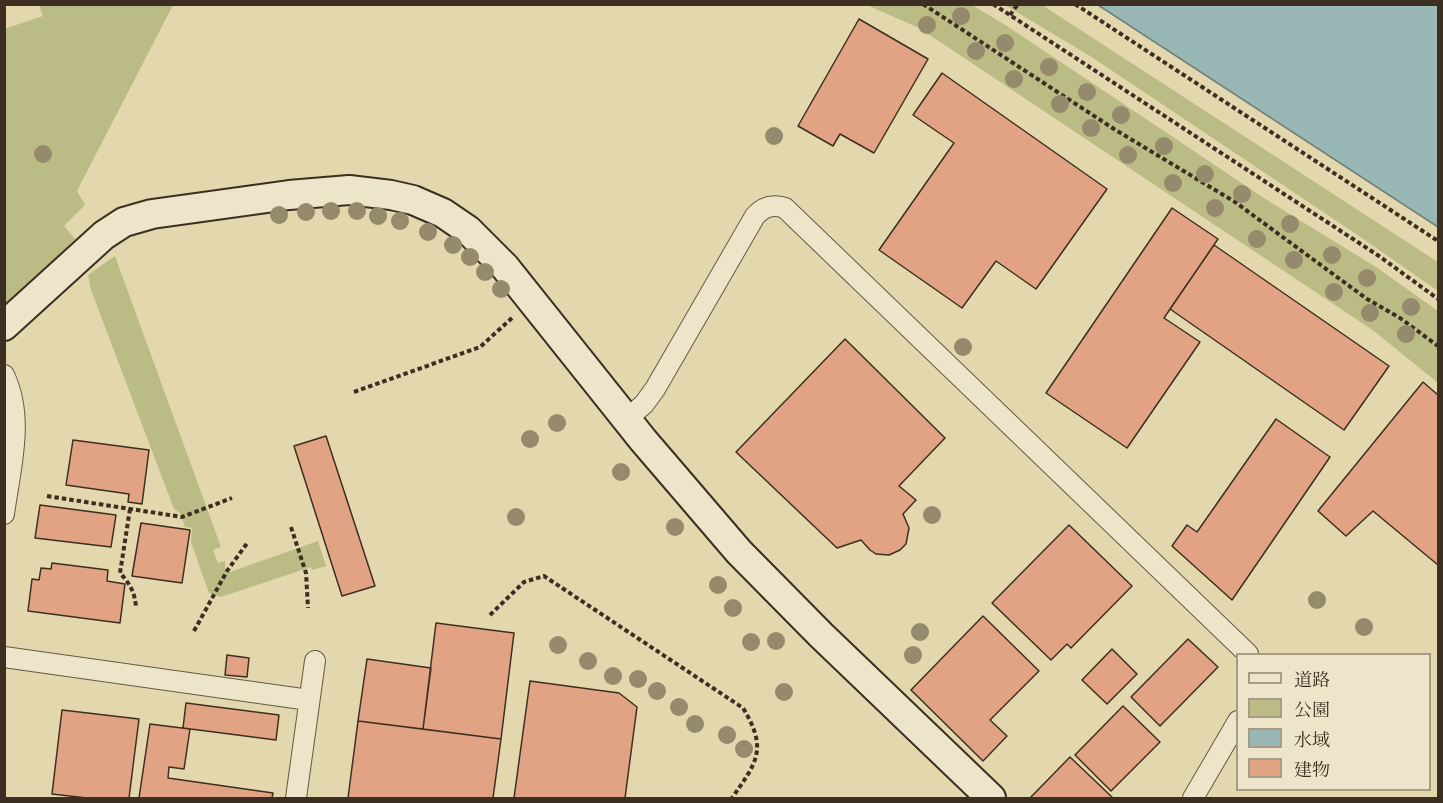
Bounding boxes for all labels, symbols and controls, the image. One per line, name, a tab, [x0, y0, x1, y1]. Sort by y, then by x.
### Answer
legend	[1236, 653, 1431, 791]
text: 道路	[1294, 669, 1330, 691]
text: 公園	[1294, 699, 1330, 721]
text: 水域	[1294, 729, 1330, 751]
text: 建物	[1294, 759, 1330, 781]

